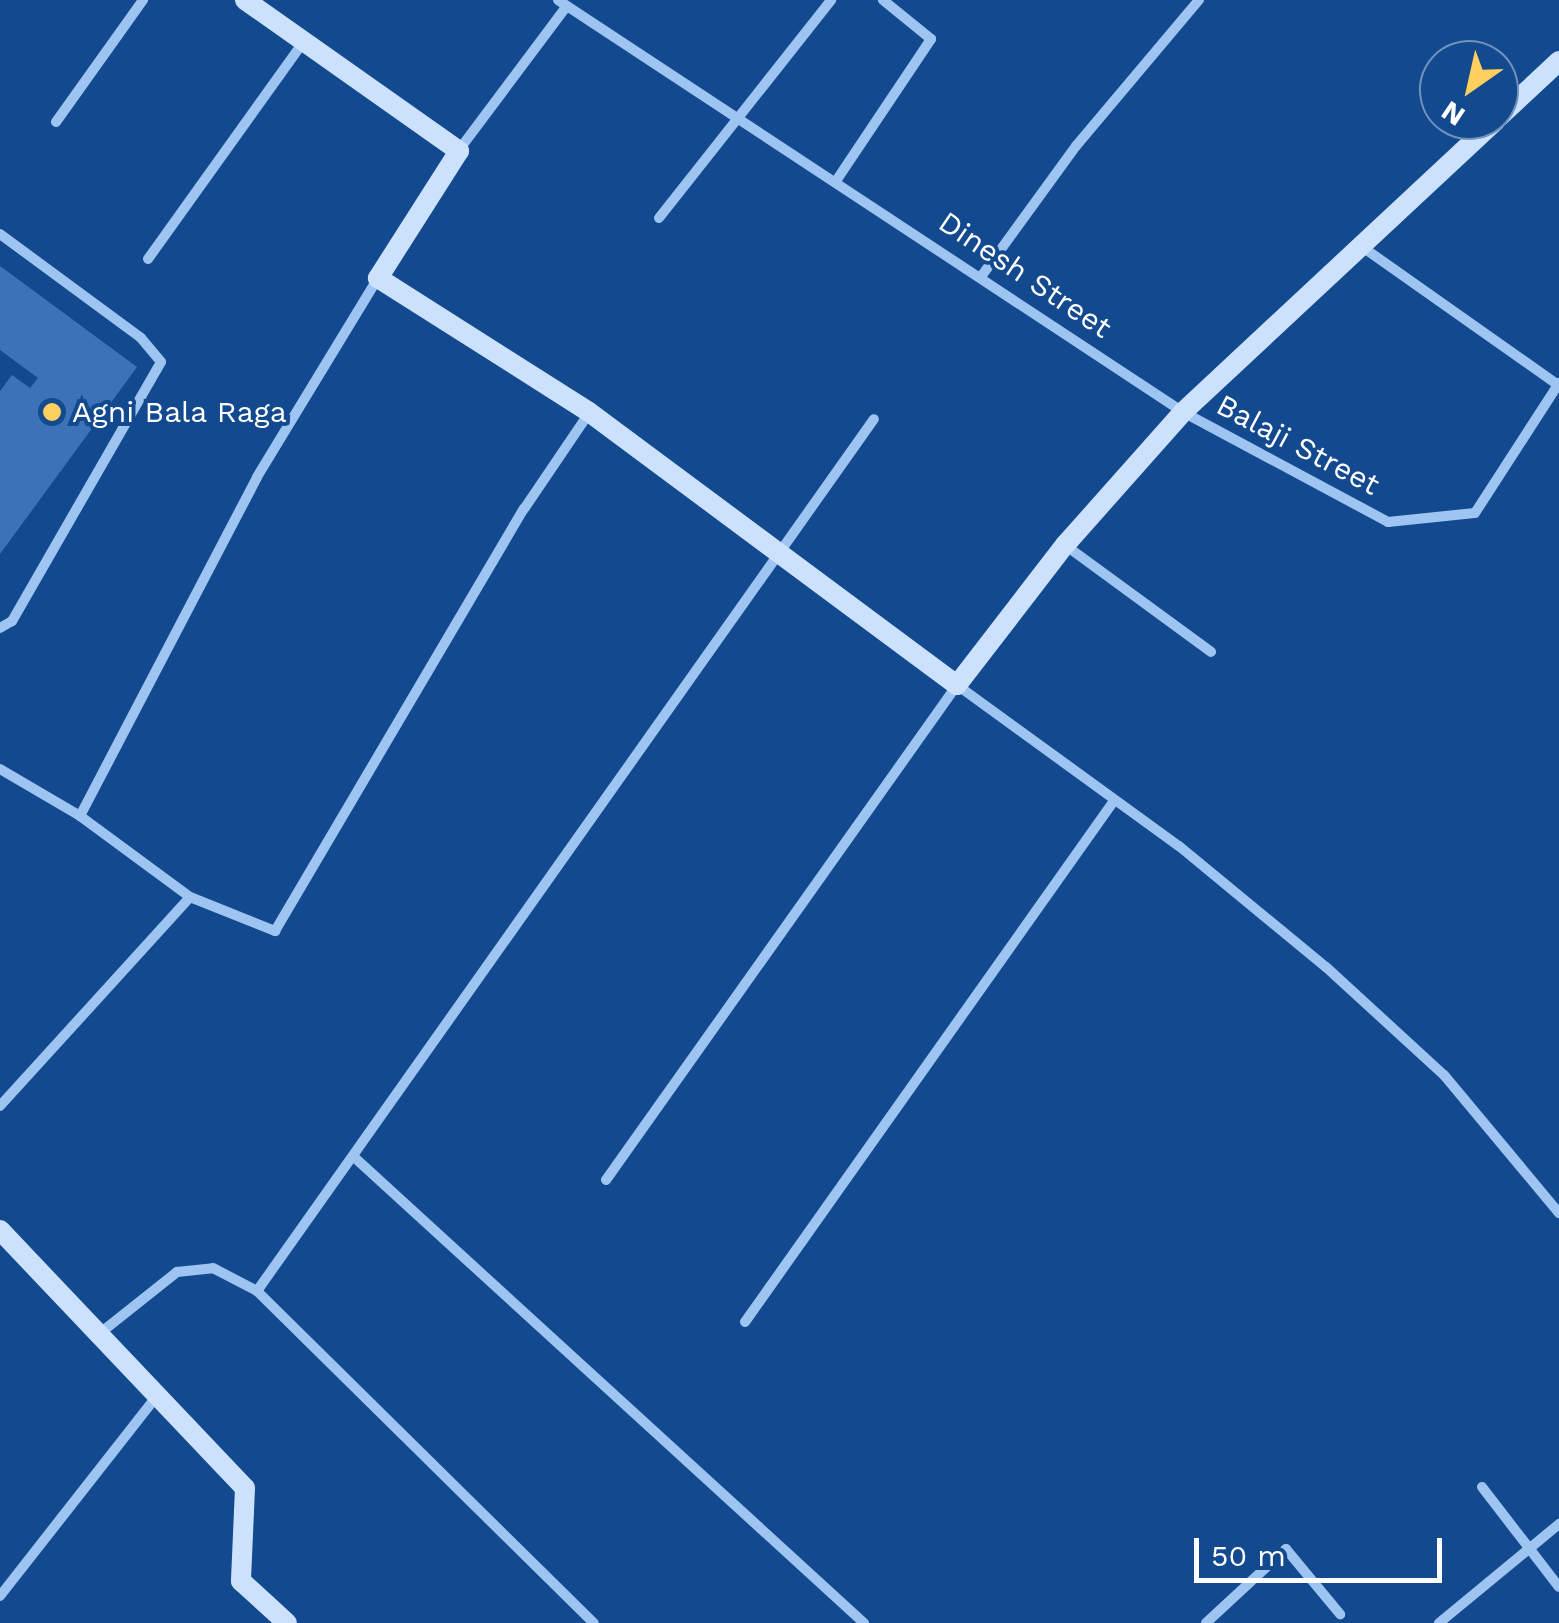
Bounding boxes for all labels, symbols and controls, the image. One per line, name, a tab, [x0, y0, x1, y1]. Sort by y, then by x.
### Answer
north arrow	[1419, 40, 1519, 140]
text: N	[1435, 94, 1471, 133]
street label: Dinesh Street	[932, 204, 1118, 346]
street label: Balaji Street	[1210, 387, 1386, 503]
place label: Agni Bala Raga	[72, 394, 287, 430]
marker: Agni Bala Raga	[41, 401, 63, 423]
scale bar	[1199, 1518, 1446, 1580]
text: 50 m	[1211, 1538, 1286, 1573]

